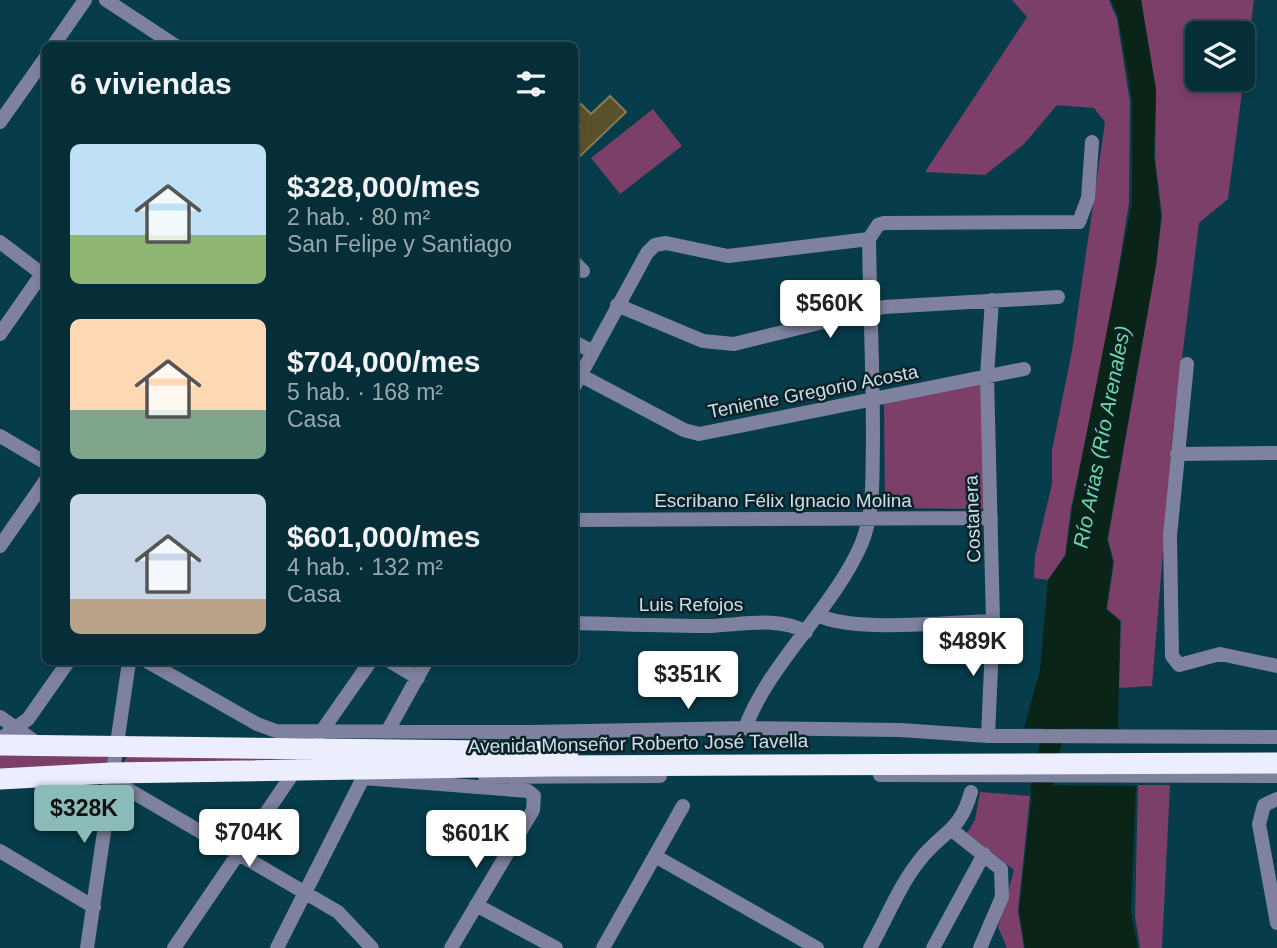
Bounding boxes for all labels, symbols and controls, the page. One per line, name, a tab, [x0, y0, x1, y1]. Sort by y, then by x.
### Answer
map controls	[1185, 21, 1255, 91]
button: layers	[1185, 21, 1255, 91]
icon: filters	[512, 65, 550, 103]
text: 6 viviendas	[70, 67, 232, 100]
text: $328,000/mes	[287, 170, 481, 203]
icon: home	[126, 172, 210, 256]
text: 2 hab. · 80 m²	[287, 204, 430, 230]
text: San Felipe y Santiago	[287, 231, 512, 257]
pin: $560K	[781, 280, 879, 340]
text: $560K	[796, 290, 864, 316]
water label: Río Arias (Río Arenales)	[1069, 324, 1134, 550]
text: $704,000/mes	[287, 345, 481, 378]
icon: home	[126, 347, 210, 431]
street label: Teniente Gregorio Acosta	[706, 361, 920, 422]
text: 5 hab. · 168 m²	[287, 379, 443, 405]
text: Casa	[287, 406, 341, 432]
street label: Costanera	[960, 474, 985, 563]
street label: Escribano Félix Ignacio Molina	[654, 490, 912, 511]
text: $601,000/mes	[287, 520, 481, 553]
icon: home	[126, 522, 210, 606]
text: 4 hab. · 132 m²	[287, 554, 443, 580]
text: Casa	[287, 581, 341, 607]
street label: Luis Refojos	[639, 594, 743, 615]
pin: $489K	[924, 618, 1022, 678]
text: $489K	[939, 628, 1007, 654]
pin: $351K	[639, 652, 737, 711]
text: $351K	[654, 661, 722, 687]
street label: Avenida Monseñor Roberto José Tavella	[468, 730, 809, 757]
pin: $328K	[35, 786, 133, 845]
text: $328K	[50, 795, 118, 821]
pin: $704K	[200, 810, 298, 869]
pin: $601K	[427, 810, 525, 870]
text: $704K	[215, 819, 283, 845]
text: $601K	[442, 820, 510, 846]

